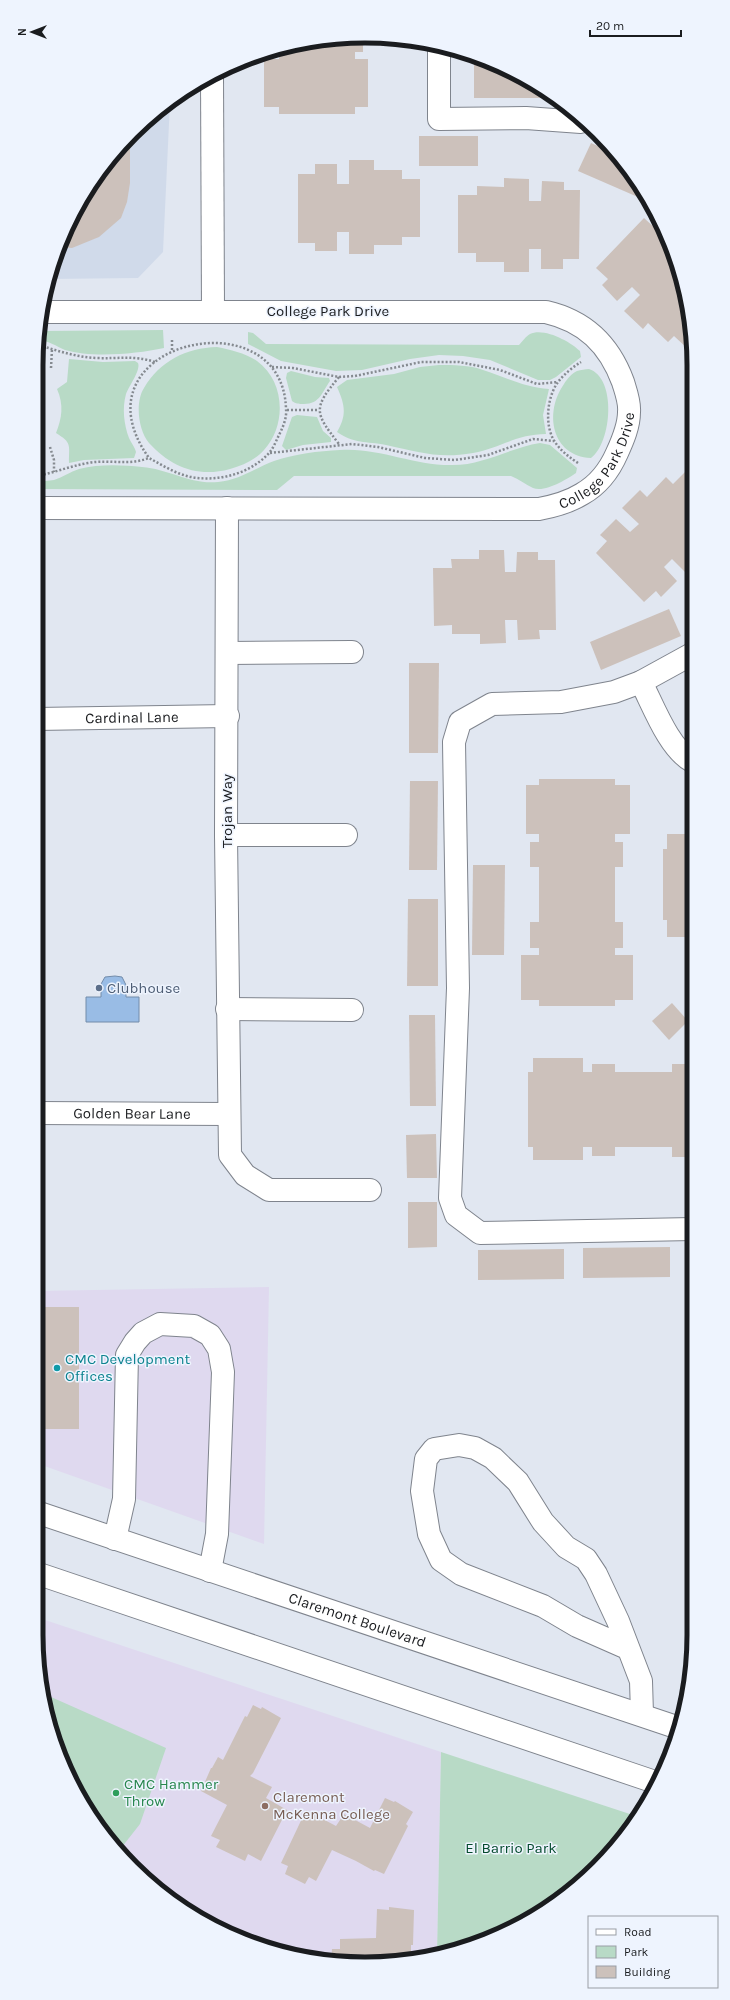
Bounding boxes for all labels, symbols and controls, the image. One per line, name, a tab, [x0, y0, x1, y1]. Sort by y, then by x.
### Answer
north arrow	[12, 12, 52, 52]
scale bar	[590, 12, 681, 38]
text: 20 m	[596, 19, 624, 33]
text: N	[16, 28, 29, 36]
street label: College Park Drive	[267, 302, 389, 320]
street label: College Park Drive	[556, 412, 638, 513]
street label: Cardinal Lane	[85, 708, 179, 727]
street label: Trojan Way	[218, 774, 236, 848]
place label: Clubhouse	[107, 979, 180, 997]
marker: Clubhouse	[94, 983, 104, 993]
street label: Golden Bear Lane	[73, 1104, 191, 1123]
place label: CMC Development Offices	[65, 1350, 190, 1385]
marker: CMC Development Offices	[52, 1363, 62, 1373]
street label: Claremont Boulevard	[286, 1588, 428, 1651]
place label: CMC Hammer Throw	[124, 1775, 219, 1810]
marker: CMC Hammer Throw	[111, 1788, 121, 1798]
place label: Claremont McKenna College	[273, 1788, 390, 1823]
marker: Claremont McKenna College	[260, 1801, 270, 1811]
park label: El Barrio Park	[465, 1839, 557, 1857]
legend	[588, 1916, 718, 1988]
text: Road	[624, 1925, 652, 1939]
text: Park	[624, 1945, 649, 1959]
text: Building	[624, 1965, 671, 1979]

